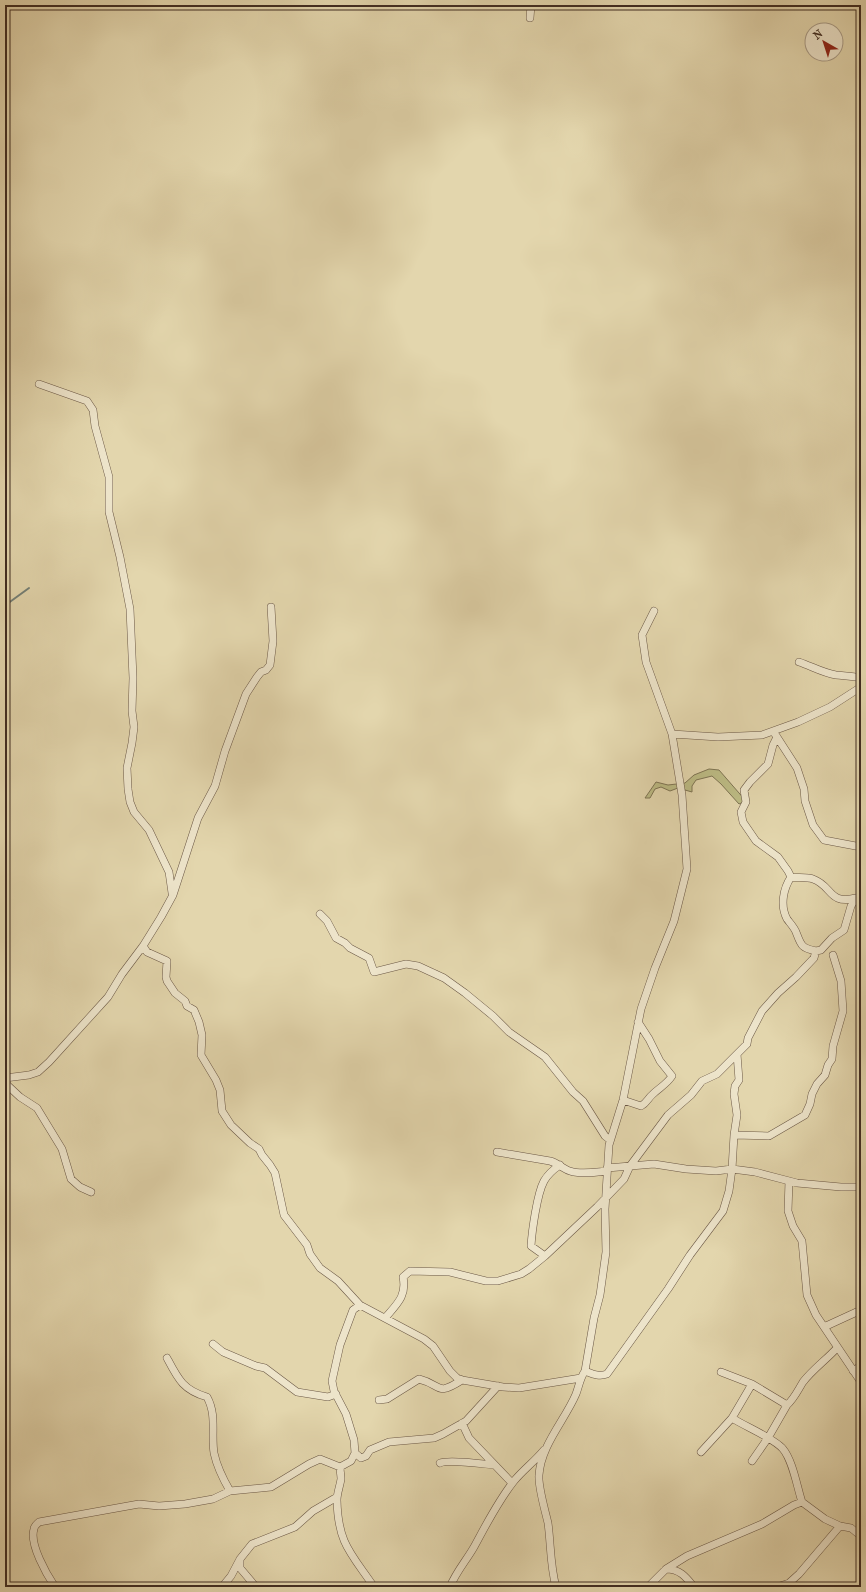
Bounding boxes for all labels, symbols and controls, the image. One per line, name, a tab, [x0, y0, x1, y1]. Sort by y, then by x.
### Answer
north arrow	[804, 22, 844, 62]
text: N	[811, 27, 826, 42]

